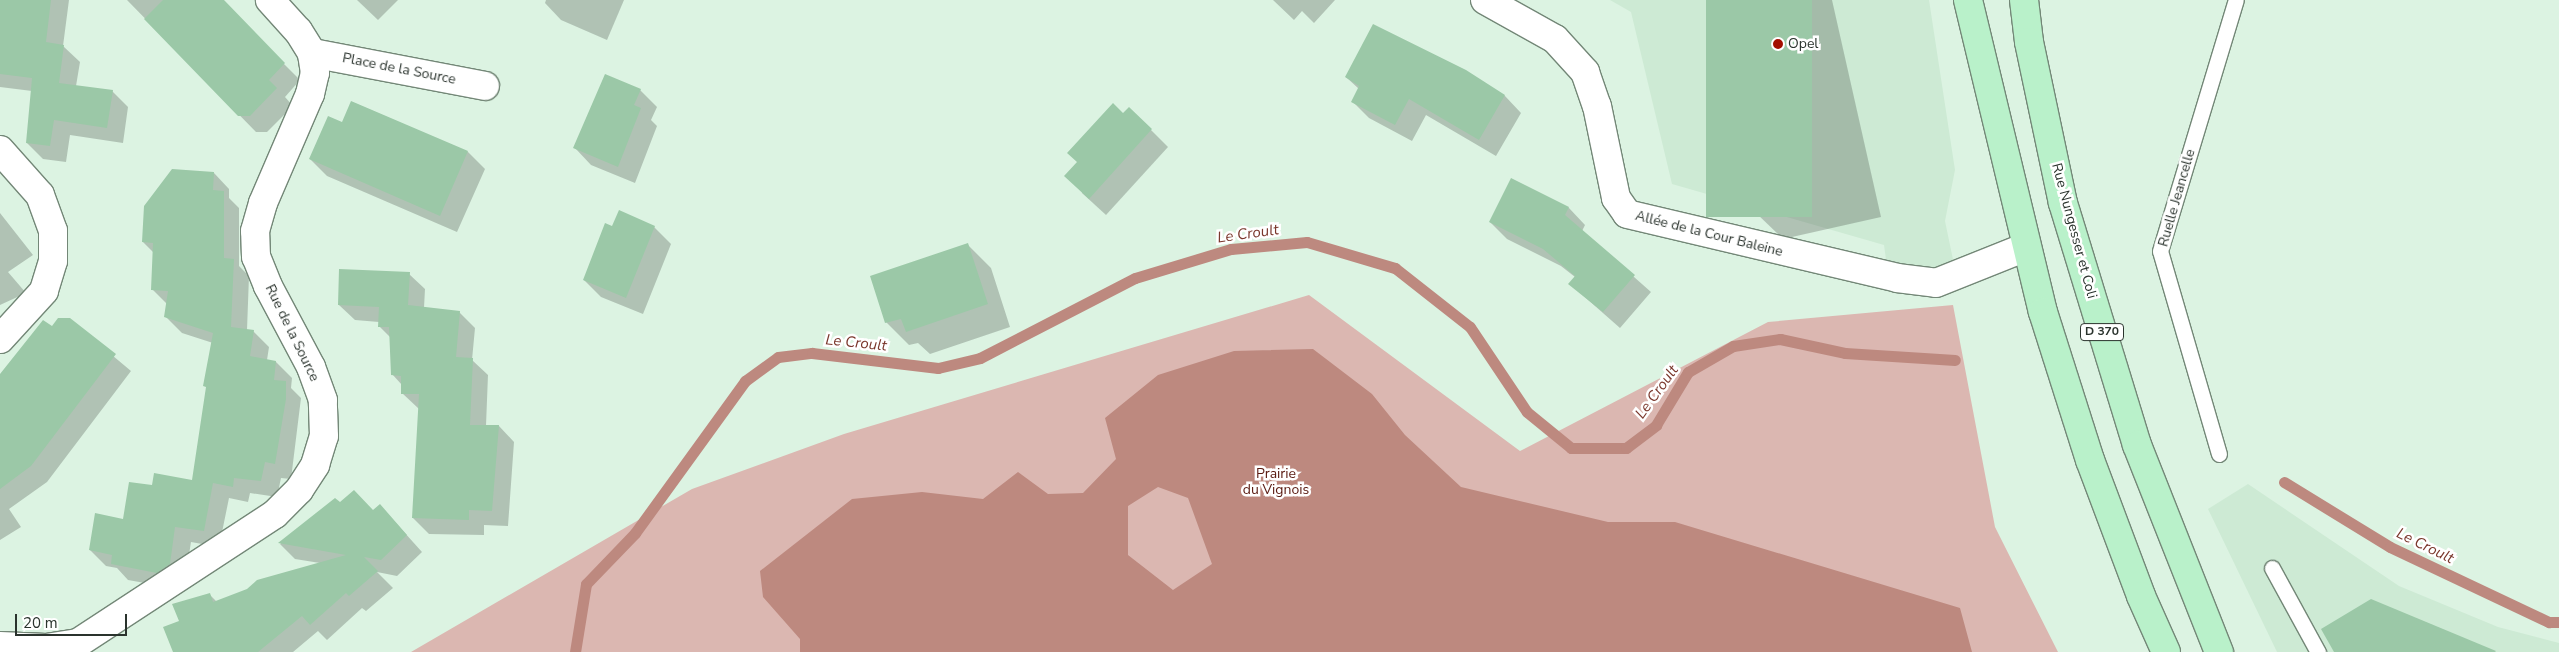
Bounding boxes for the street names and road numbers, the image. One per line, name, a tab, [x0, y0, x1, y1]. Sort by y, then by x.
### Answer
street label: Place de la Source	[341, 50, 457, 88]
street label: Ruelle Jeancelle	[2155, 147, 2199, 249]
street label: Rue Nungesser et Coli	[2048, 161, 2100, 301]
street label: Allée de la Cour Baleine	[1633, 208, 1785, 260]
street label: Rue de la Source	[261, 282, 323, 384]
road number: D 370	[2080, 322, 2124, 342]

